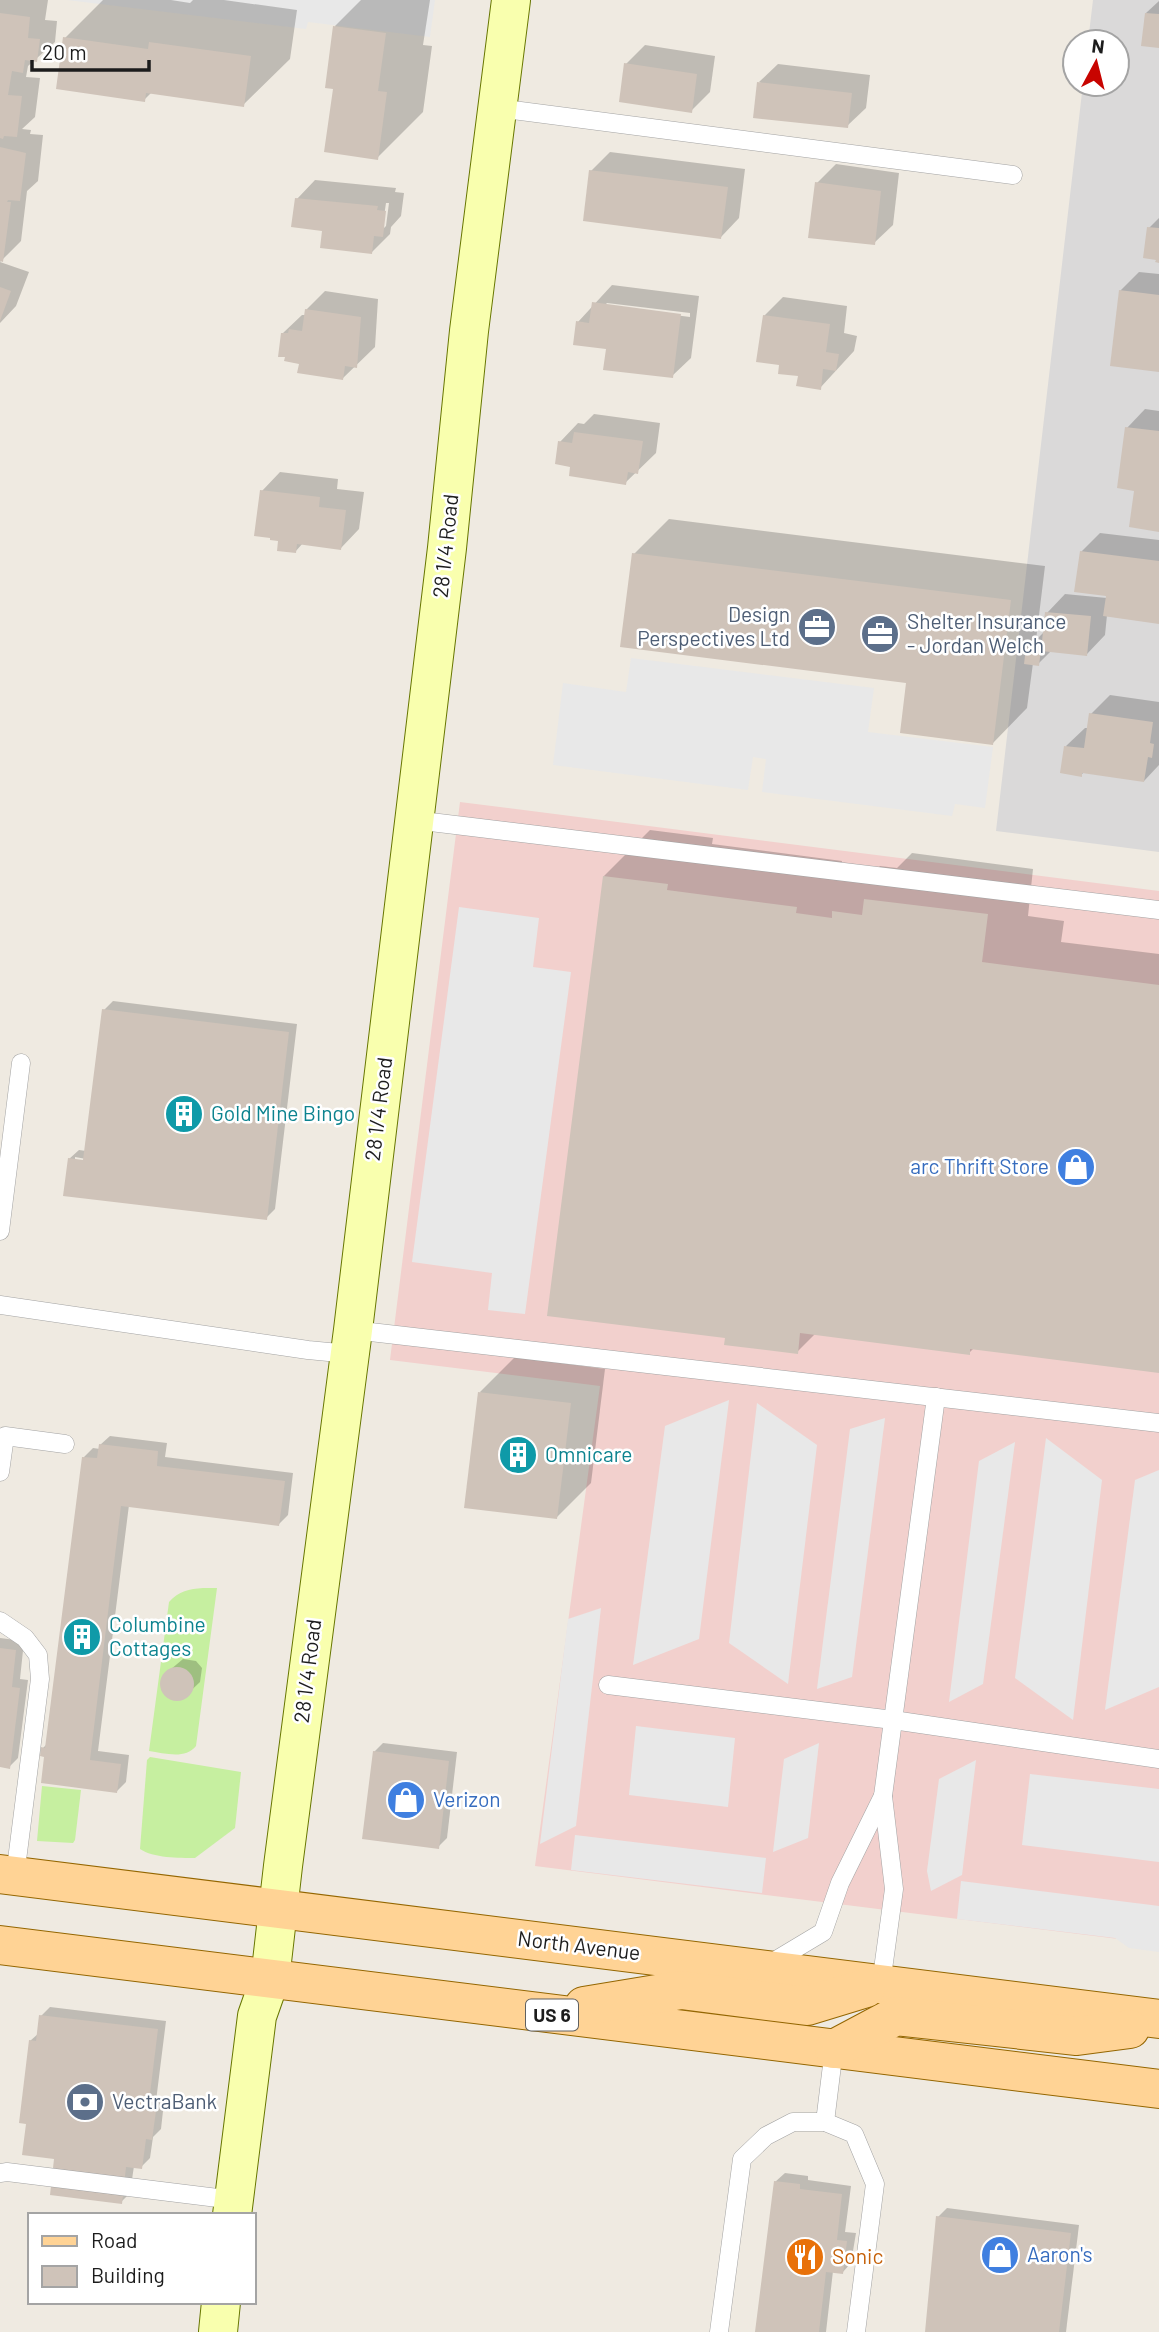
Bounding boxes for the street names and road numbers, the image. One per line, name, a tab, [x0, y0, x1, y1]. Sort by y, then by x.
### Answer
street label: 28 1/4 Road	[427, 493, 462, 599]
street label: 28 1/4 Road	[359, 1056, 396, 1162]
street label: 28 1/4 Road	[288, 1618, 325, 1724]
street label: North Avenue	[516, 1925, 642, 1964]
road number: US 6	[526, 1999, 578, 2030]

